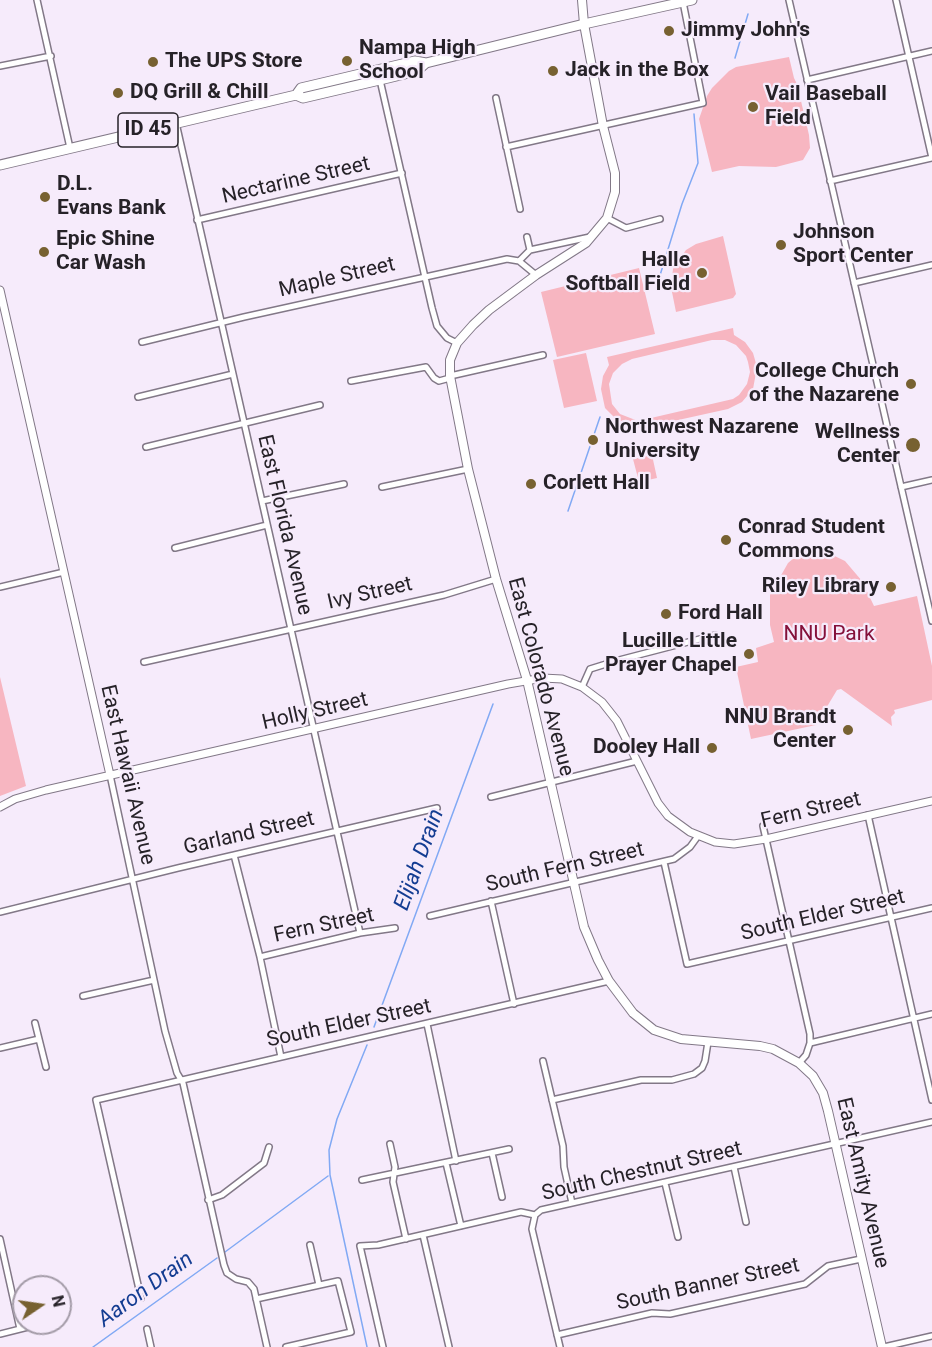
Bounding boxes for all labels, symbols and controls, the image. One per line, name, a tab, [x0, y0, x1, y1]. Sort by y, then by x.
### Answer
place label: Jimmy John's	[681, 18, 810, 44]
marker: Jimmy John's	[662, 24, 676, 38]
place label: Nampa High School	[359, 36, 476, 86]
place label: The UPS Store	[165, 49, 302, 75]
marker: Nampa High School	[340, 54, 354, 68]
marker: The UPS Store	[146, 55, 160, 69]
place label: Jack in the Box	[565, 58, 709, 84]
marker: Jack in the Box	[546, 64, 560, 78]
place label: DQ Grill & Chill	[130, 80, 268, 106]
place label: Vail Baseball Field	[765, 82, 887, 132]
marker: DQ Grill & Chill	[111, 86, 125, 100]
marker: Vail Baseball Field	[746, 100, 760, 114]
road number: ID 45	[118, 113, 178, 147]
street label: Nectarine Street	[220, 152, 372, 210]
place label: D.L. Evans Bank	[57, 172, 166, 222]
marker: D.L. Evans Bank	[38, 190, 52, 204]
place label: Johnson Sport Center	[793, 220, 913, 270]
place label: Epic Shine Car Wash	[56, 227, 155, 277]
marker: Johnson Sport Center	[774, 238, 788, 252]
marker: Epic Shine Car Wash	[37, 245, 51, 259]
place label: Halle Softball Field	[565, 248, 690, 298]
street label: Maple Street	[276, 252, 398, 304]
marker: Halle Softball Field	[695, 266, 709, 280]
place label: College Church of the Nazarene	[749, 359, 899, 409]
marker: College Church of the Nazarene	[904, 377, 918, 391]
place label: Northwest Nazarene University	[605, 415, 799, 465]
place label: Wellness Center	[815, 420, 900, 470]
street label: East Florida Avenue	[251, 432, 317, 618]
marker: Northwest Nazarene University	[586, 433, 600, 447]
marker: Wellness Center	[904, 436, 922, 454]
place label: Corlett Hall	[543, 471, 650, 497]
marker: Corlett Hall	[524, 477, 538, 491]
place label: Conrad Student Commons	[738, 515, 885, 565]
marker: Conrad Student Commons	[719, 533, 733, 547]
street label: Ivy Street	[325, 572, 415, 616]
place label: Riley Library	[762, 574, 879, 600]
street label: East Colorado Avenue	[501, 575, 579, 779]
marker: Riley Library	[884, 580, 898, 594]
place label: Ford Hall	[678, 601, 763, 627]
marker: Ford Hall	[659, 607, 673, 621]
park label: NNU Park	[783, 622, 875, 648]
place label: Lucille Little Prayer Chapel	[605, 629, 737, 679]
marker: Lucille Little Prayer Chapel	[742, 647, 756, 661]
street label: East Hawaii Avenue	[94, 683, 160, 867]
street label: Holly Street	[260, 688, 370, 736]
place label: NNU Brandt Center	[725, 705, 836, 755]
marker: NNU Brandt Center	[841, 723, 855, 737]
place label: Dooley Hall	[593, 735, 700, 761]
marker: Dooley Hall	[705, 741, 719, 755]
street label: Fern Street	[759, 787, 863, 835]
water label: Elijah Drain	[390, 806, 450, 914]
street label: Garland Street	[181, 807, 317, 861]
street label: South Fern Street	[483, 838, 647, 898]
street label: South Elder Street	[739, 885, 907, 947]
street label: Fern Street	[272, 903, 376, 949]
street label: South Elder Street	[265, 994, 433, 1054]
street label: East Amity Avenue	[830, 1095, 894, 1271]
street label: South Chestnut Street	[540, 1137, 744, 1207]
water label: Aaron Drain	[93, 1247, 199, 1333]
street label: South Banner Street	[614, 1253, 802, 1317]
north arrow	[12, 1275, 72, 1335]
text: N	[48, 1294, 69, 1309]

